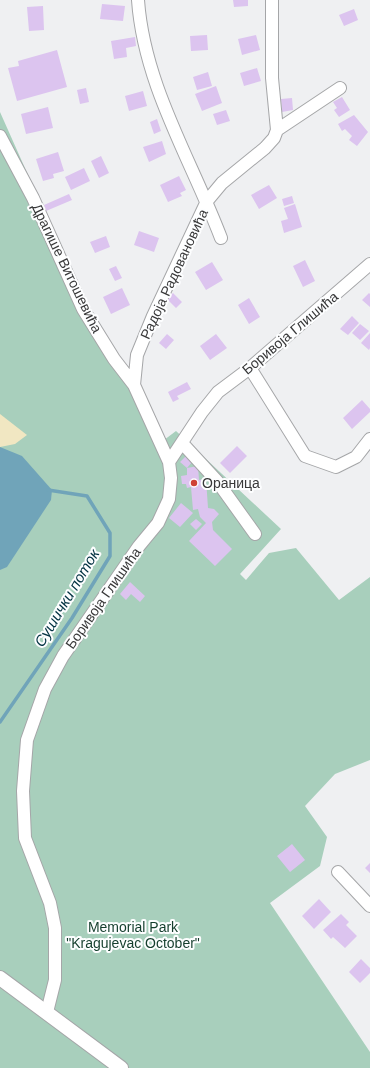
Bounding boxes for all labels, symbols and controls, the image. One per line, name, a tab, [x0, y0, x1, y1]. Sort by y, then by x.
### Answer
street label: Драгише Витошевића	[29, 201, 105, 335]
street label: Радоја Радовановића	[137, 206, 211, 341]
street label: Боривоја Глишића	[239, 288, 341, 378]
place label: Ораница	[202, 475, 260, 491]
marker: Ораница	[189, 478, 199, 488]
street label: Боривоја Глишића	[62, 544, 144, 652]
water label: Сушички поток	[31, 545, 103, 650]
park label: Memorial Park "Kragujevac October"	[66, 919, 200, 951]

